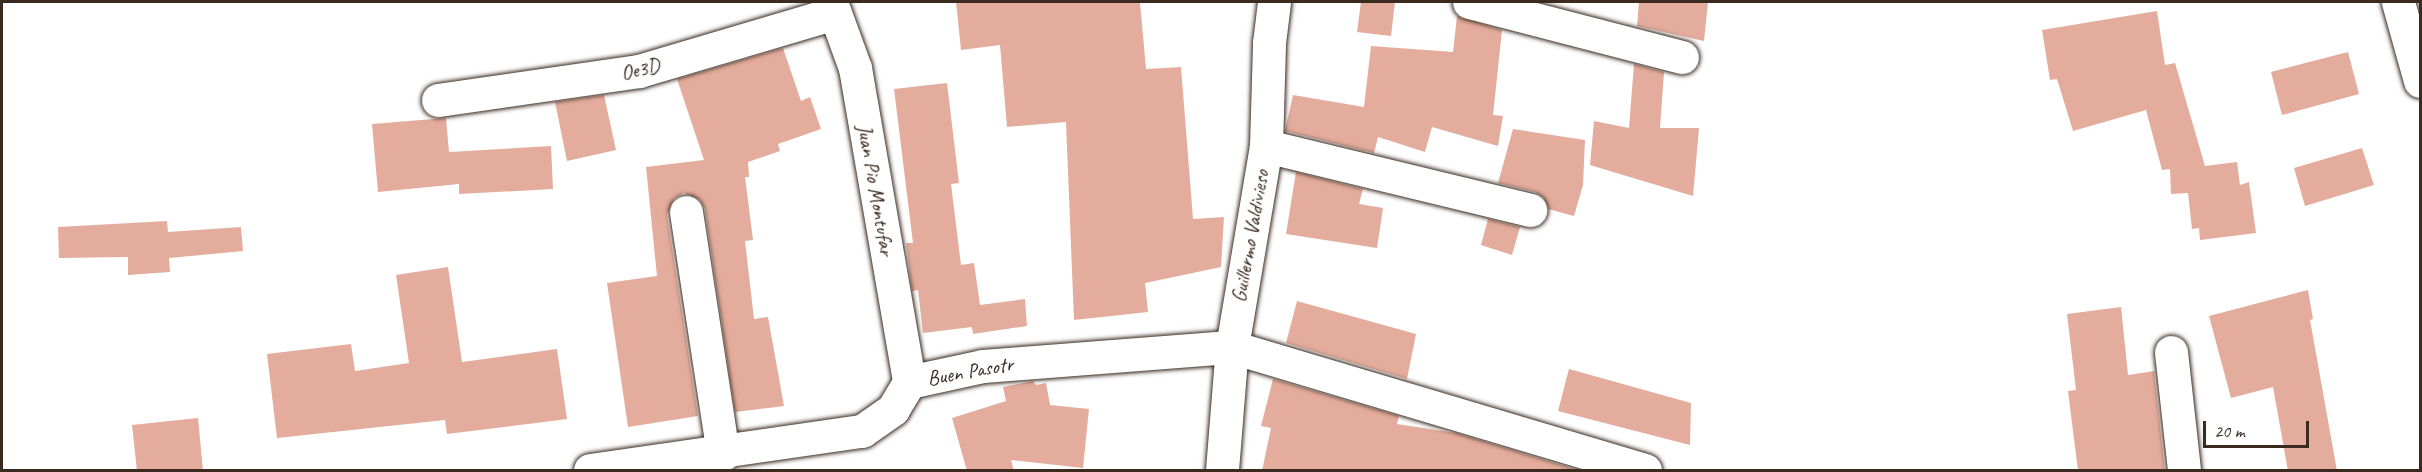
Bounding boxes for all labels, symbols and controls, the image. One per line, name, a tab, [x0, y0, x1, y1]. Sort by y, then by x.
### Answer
street label: Oe3D	[618, 52, 662, 86]
street label: Juan Pio Montufar	[852, 123, 900, 257]
street label: Guillermo Valdivieso	[1226, 168, 1274, 304]
street label: Buen Pasotr	[925, 351, 1015, 391]
scale bar	[2206, 409, 2312, 447]
text: 20 m	[2214, 420, 2245, 442]

